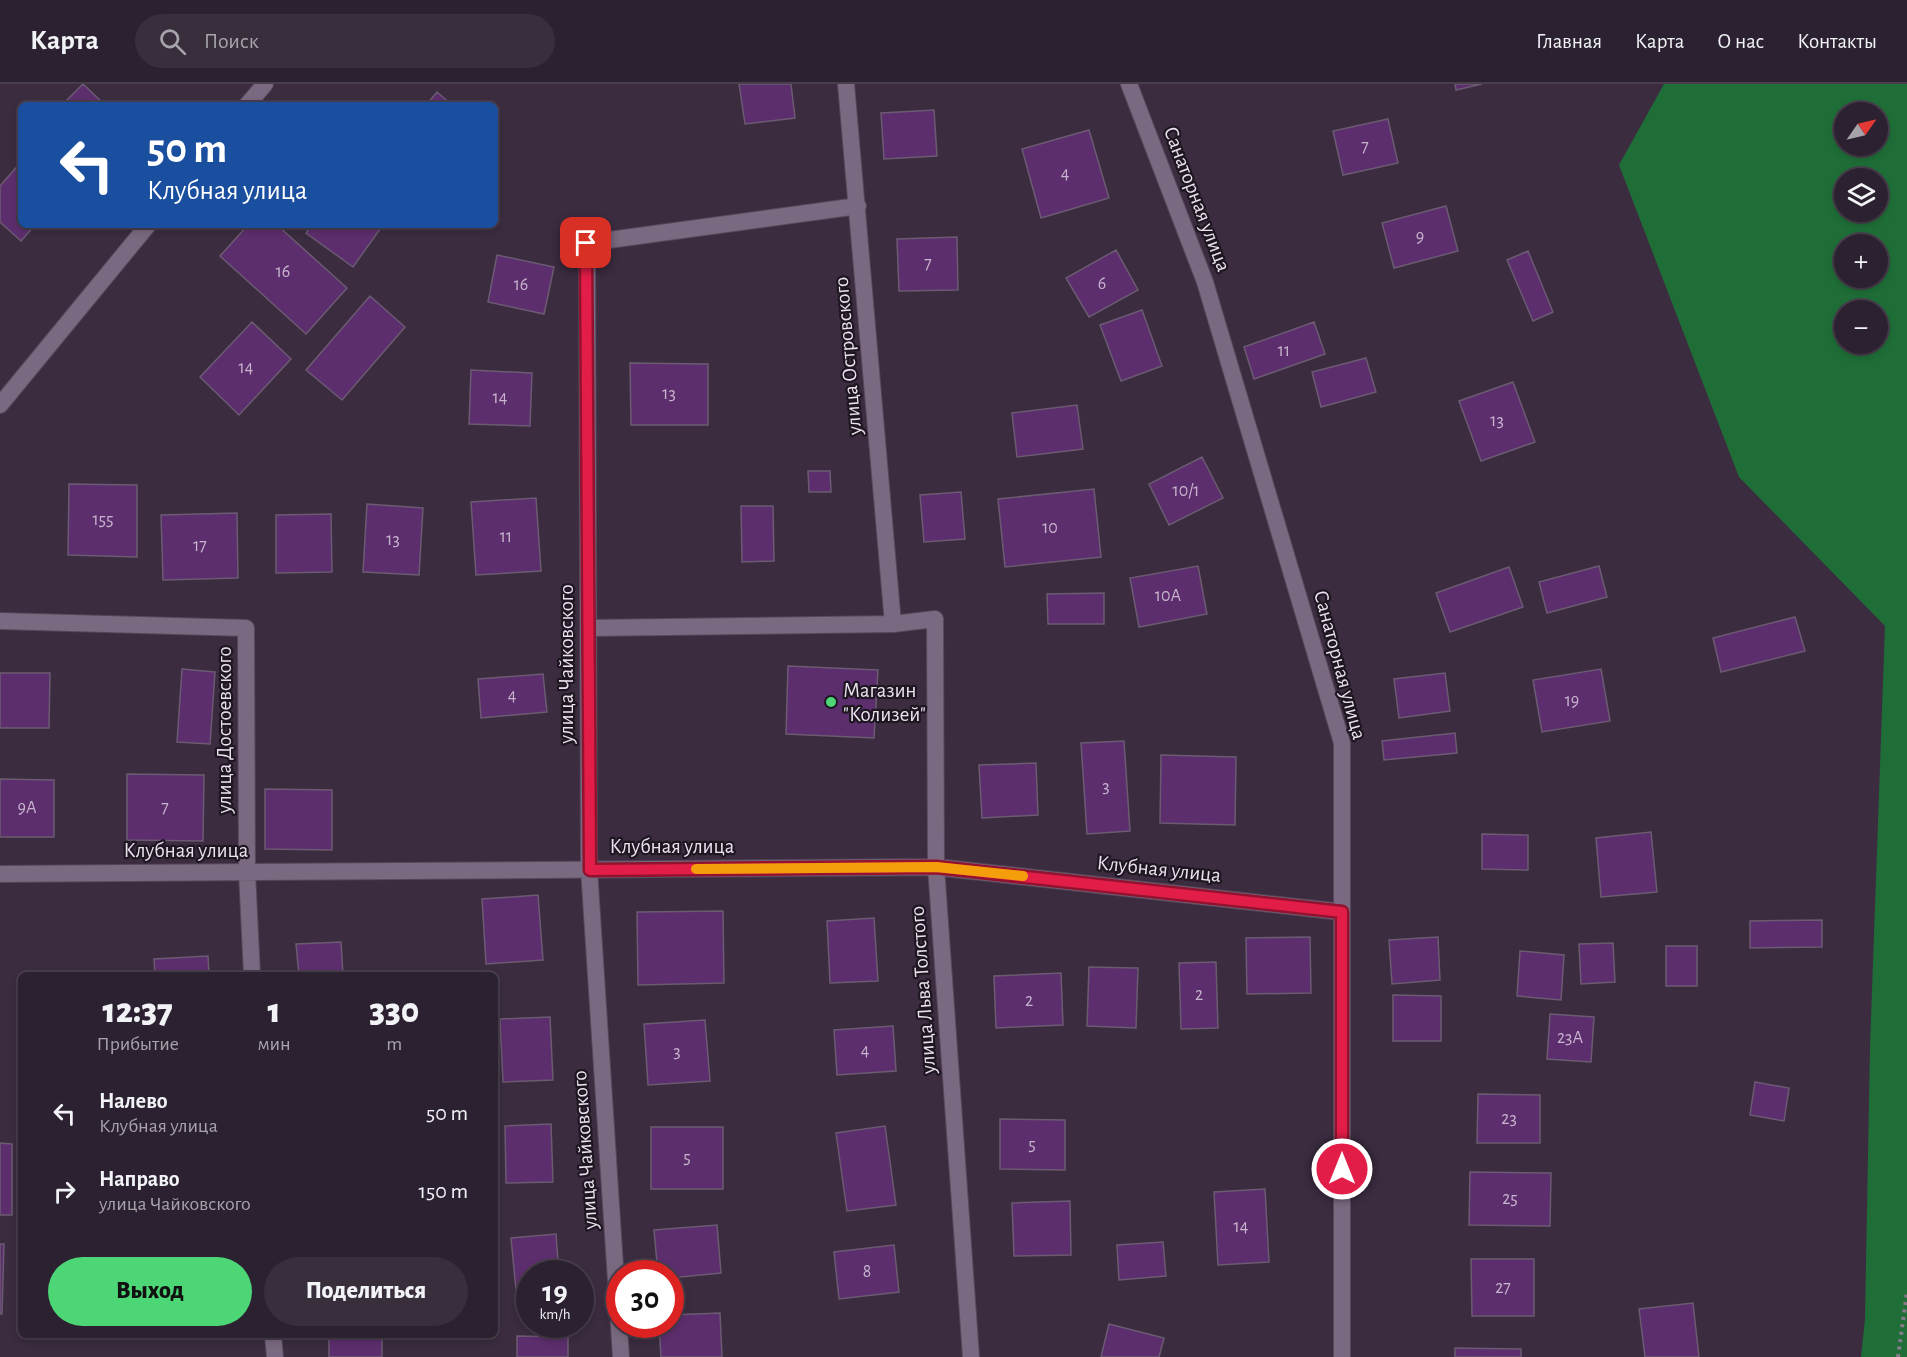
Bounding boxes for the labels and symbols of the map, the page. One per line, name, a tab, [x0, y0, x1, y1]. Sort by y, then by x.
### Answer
north arrow	[1834, 102, 1888, 156]
street label: Санаторная улица	[1160, 124, 1234, 275]
house number: 7	[1361, 138, 1369, 156]
house number: 4	[1061, 165, 1070, 183]
pin	[560, 217, 611, 268]
house number: 9	[1416, 228, 1424, 246]
house number: 7	[924, 255, 932, 273]
house number: 16	[276, 263, 290, 281]
house number: 6	[1098, 275, 1106, 293]
house number: 16	[514, 276, 528, 294]
street label: улица Островского	[831, 276, 865, 437]
house number: 11	[1278, 342, 1290, 360]
house number: 14	[239, 359, 254, 377]
house number: 13	[662, 385, 676, 403]
house number: 14	[493, 389, 508, 407]
house number: 13	[1490, 412, 1504, 430]
house number: 10/1	[1172, 482, 1200, 500]
house number: 155	[92, 511, 114, 529]
house number: 10	[1042, 519, 1058, 537]
house number: 11	[500, 528, 512, 546]
house number: 13	[386, 531, 400, 549]
house number: 17	[193, 537, 207, 555]
street label: улица Чайковского	[556, 584, 577, 745]
house number: 10А	[1155, 587, 1182, 605]
street label: Санаторная улица	[1310, 588, 1370, 742]
street label: улица Достоевского	[214, 646, 235, 815]
place label: Магазин "Колизей"	[843, 680, 926, 725]
house number: 4	[508, 687, 517, 705]
house number: 19	[1565, 692, 1579, 710]
marker: Магазин "Колизей"	[824, 695, 838, 709]
house number: 3	[1102, 778, 1110, 796]
house number: 9А	[17, 799, 37, 817]
house number: 7	[161, 799, 169, 817]
street label: Клубная улица	[610, 836, 735, 857]
street label: Клубная улица	[124, 840, 249, 861]
street label: Клубная улица	[1096, 852, 1223, 886]
street label: улица Льва Толстого	[907, 905, 939, 1076]
house number: 2	[1195, 986, 1203, 1004]
house number: 2	[1025, 992, 1033, 1010]
house number: 23А	[1557, 1029, 1584, 1047]
house number: 4	[861, 1042, 870, 1060]
house number: 3	[673, 1043, 681, 1061]
street label: улица Чайковского	[569, 1070, 601, 1231]
house number: 23	[1501, 1110, 1517, 1128]
house number: 5	[1028, 1136, 1036, 1154]
position arrow	[1310, 1137, 1374, 1201]
house number: 5	[683, 1149, 691, 1167]
house number: 25	[1502, 1190, 1518, 1208]
house number: 14	[1234, 1218, 1249, 1236]
speed limit sign: 30	[606, 1260, 684, 1338]
house number: 8	[863, 1263, 871, 1281]
house number: 27	[1495, 1279, 1511, 1297]

